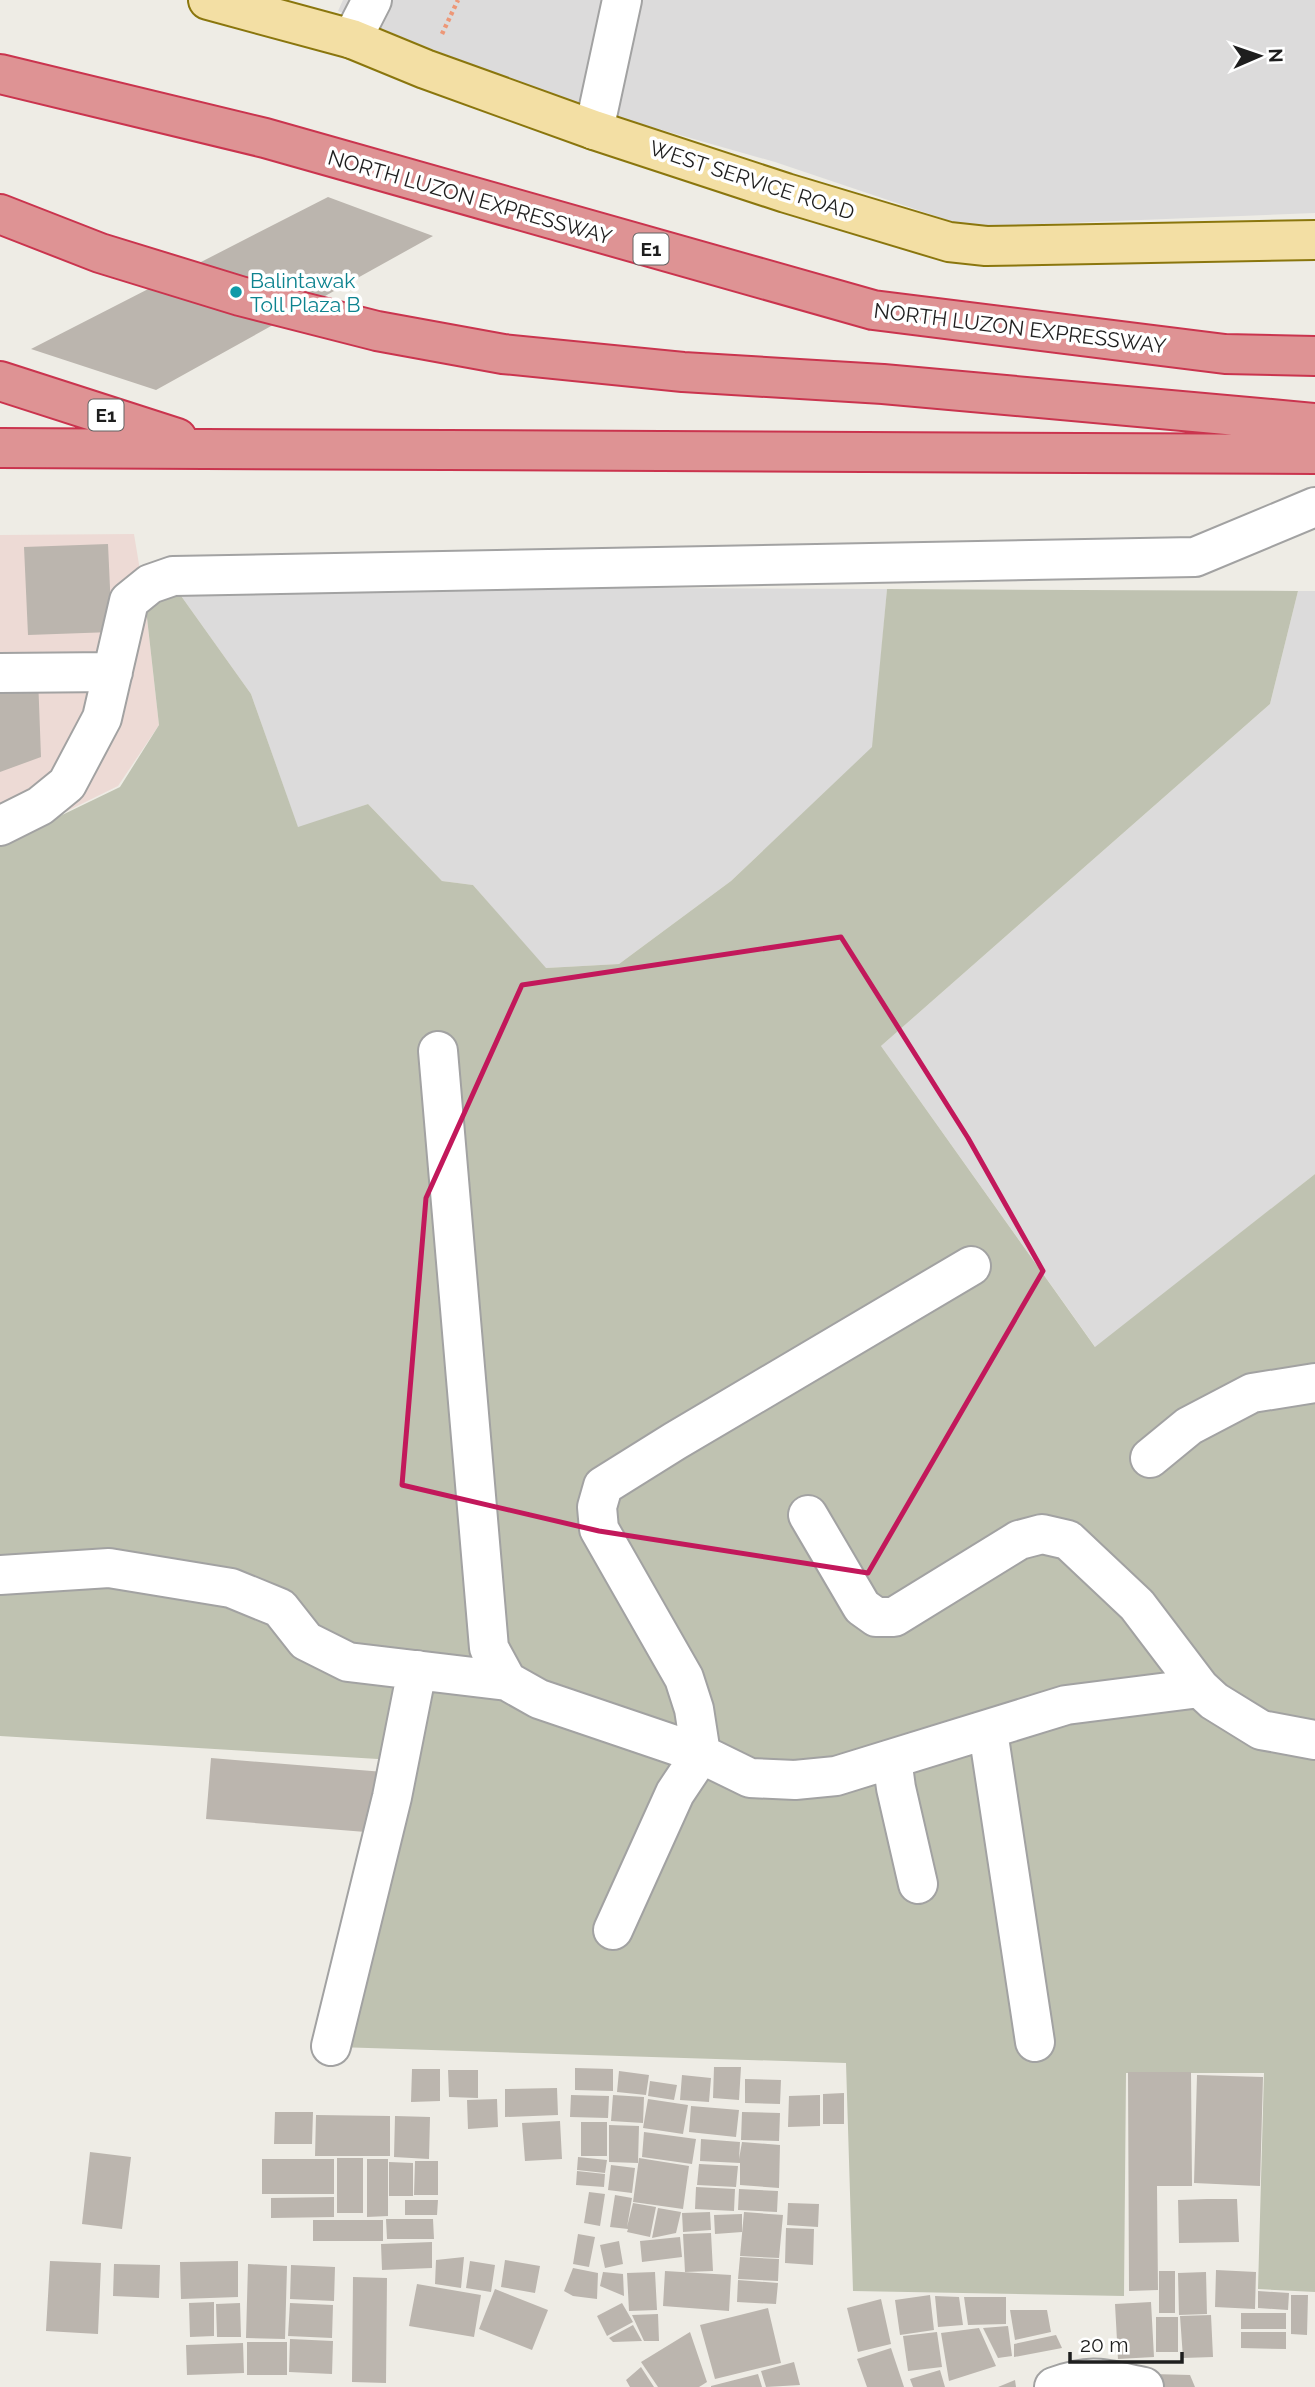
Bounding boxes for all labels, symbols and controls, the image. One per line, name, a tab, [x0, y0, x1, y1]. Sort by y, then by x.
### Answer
north arrow	[1224, 21, 1294, 91]
text: N	[1265, 48, 1287, 63]
street label: WEST SERVICE ROAD	[646, 135, 858, 225]
street label: NORTH LUZON EXPRESSWAY	[325, 144, 615, 250]
road number: E1	[634, 233, 668, 264]
place label: Balintawak Toll Plaza B	[250, 268, 360, 317]
marker: Balintawak Toll Plaza B	[228, 284, 244, 300]
street label: NORTH LUZON EXPRESSWAY	[872, 298, 1168, 358]
road number: E1	[88, 400, 124, 430]
scale bar	[1070, 2320, 1182, 2364]
text: 20 m	[1080, 2332, 1128, 2357]

